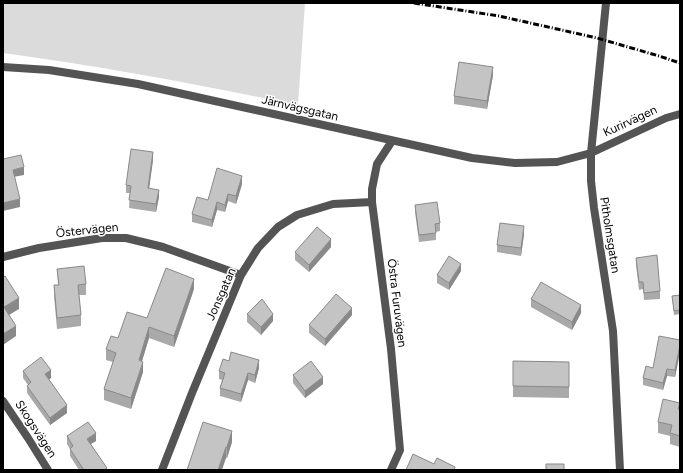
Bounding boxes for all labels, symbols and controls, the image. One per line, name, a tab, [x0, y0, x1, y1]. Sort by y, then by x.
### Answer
street label: Järnvägsgatan	[260, 92, 340, 124]
street label: Kurirvägen	[601, 102, 659, 140]
street label: Pitholmsgatan	[597, 196, 623, 274]
street label: Östervägen	[55, 220, 119, 240]
street label: Östra Furuvägen	[385, 258, 409, 348]
street label: Jonsgatan	[203, 265, 239, 322]
street label: Skogsvägen	[12, 398, 60, 460]

